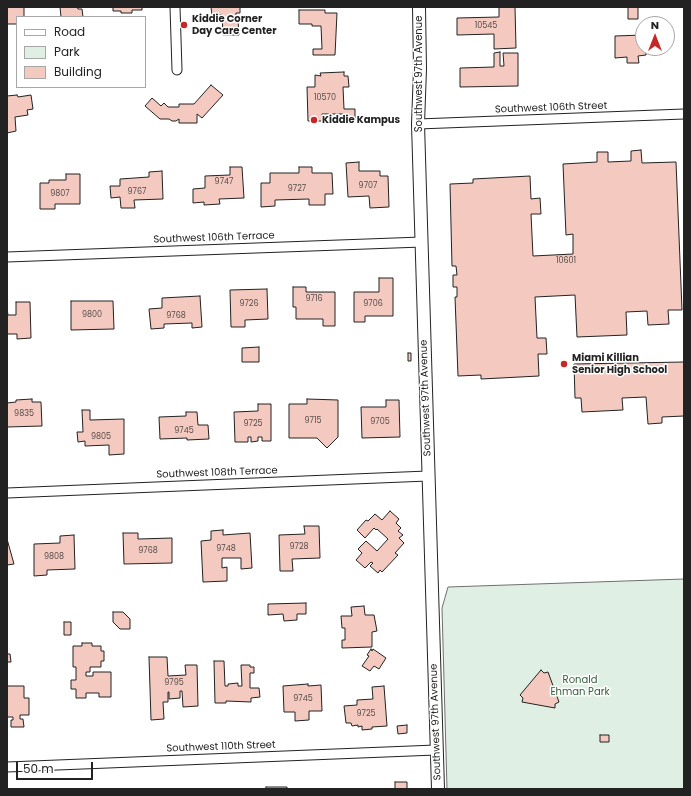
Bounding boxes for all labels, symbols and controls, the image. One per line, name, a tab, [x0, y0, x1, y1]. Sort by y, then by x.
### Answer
place label: Kiddie Corner Day Care Center	[192, 13, 276, 36]
legend	[16, 16, 146, 88]
street label: Southwest 97th Avenue	[413, 16, 425, 132]
north arrow	[635, 16, 675, 56]
text: N	[651, 17, 659, 33]
marker: Kiddie Corner Day Care Center	[179, 20, 189, 30]
house number: 10545	[475, 21, 497, 31]
text: Road	[54, 23, 85, 40]
text: Park	[54, 43, 80, 60]
text: Building	[54, 63, 102, 80]
house number: 10570	[314, 93, 336, 103]
street label: Southwest 106th Street	[495, 100, 607, 116]
place label: Kiddie Kampus	[322, 114, 400, 126]
marker: Kiddie Kampus	[309, 115, 319, 125]
house number: 9747	[215, 177, 233, 187]
house number: 9707	[359, 181, 377, 191]
house number: 9727	[288, 184, 306, 194]
house number: 9767	[128, 187, 146, 197]
house number: 9807	[50, 189, 70, 199]
street label: Southwest 106th Terrace	[153, 230, 275, 246]
house number: 10601	[556, 256, 576, 266]
house number: 9716	[305, 294, 323, 304]
house number: 9726	[239, 299, 259, 309]
house number: 9706	[363, 299, 383, 309]
house number: 9800	[82, 310, 102, 320]
house number: 9768	[166, 311, 186, 321]
street label: Southwest 97th Avenue	[418, 339, 434, 457]
place label: Miami Killian Senior High School	[572, 352, 667, 376]
marker: Miami Killian Senior High School	[559, 359, 569, 369]
house number: 9835	[14, 409, 34, 419]
house number: 9715	[305, 416, 321, 426]
house number: 9705	[370, 417, 390, 427]
house number: 9725	[243, 419, 263, 429]
house number: 9745	[174, 426, 194, 436]
house number: 9805	[91, 432, 111, 442]
street label: Southwest 108th Terrace	[156, 465, 278, 481]
house number: 9728	[289, 542, 309, 552]
house number: 9748	[216, 544, 236, 554]
house number: 9768	[138, 546, 158, 556]
house number: 9808	[44, 552, 64, 562]
street label: Southwest 97th Avenue	[428, 663, 444, 781]
park label: Ronald Ehman Park	[550, 674, 610, 698]
house number: 9795	[164, 678, 184, 688]
house number: 9745	[293, 694, 313, 704]
house number: 9725	[356, 709, 376, 719]
street label: Southwest 110th Street	[166, 739, 276, 755]
scale bar	[18, 754, 95, 780]
text: 50 m	[23, 760, 54, 777]

